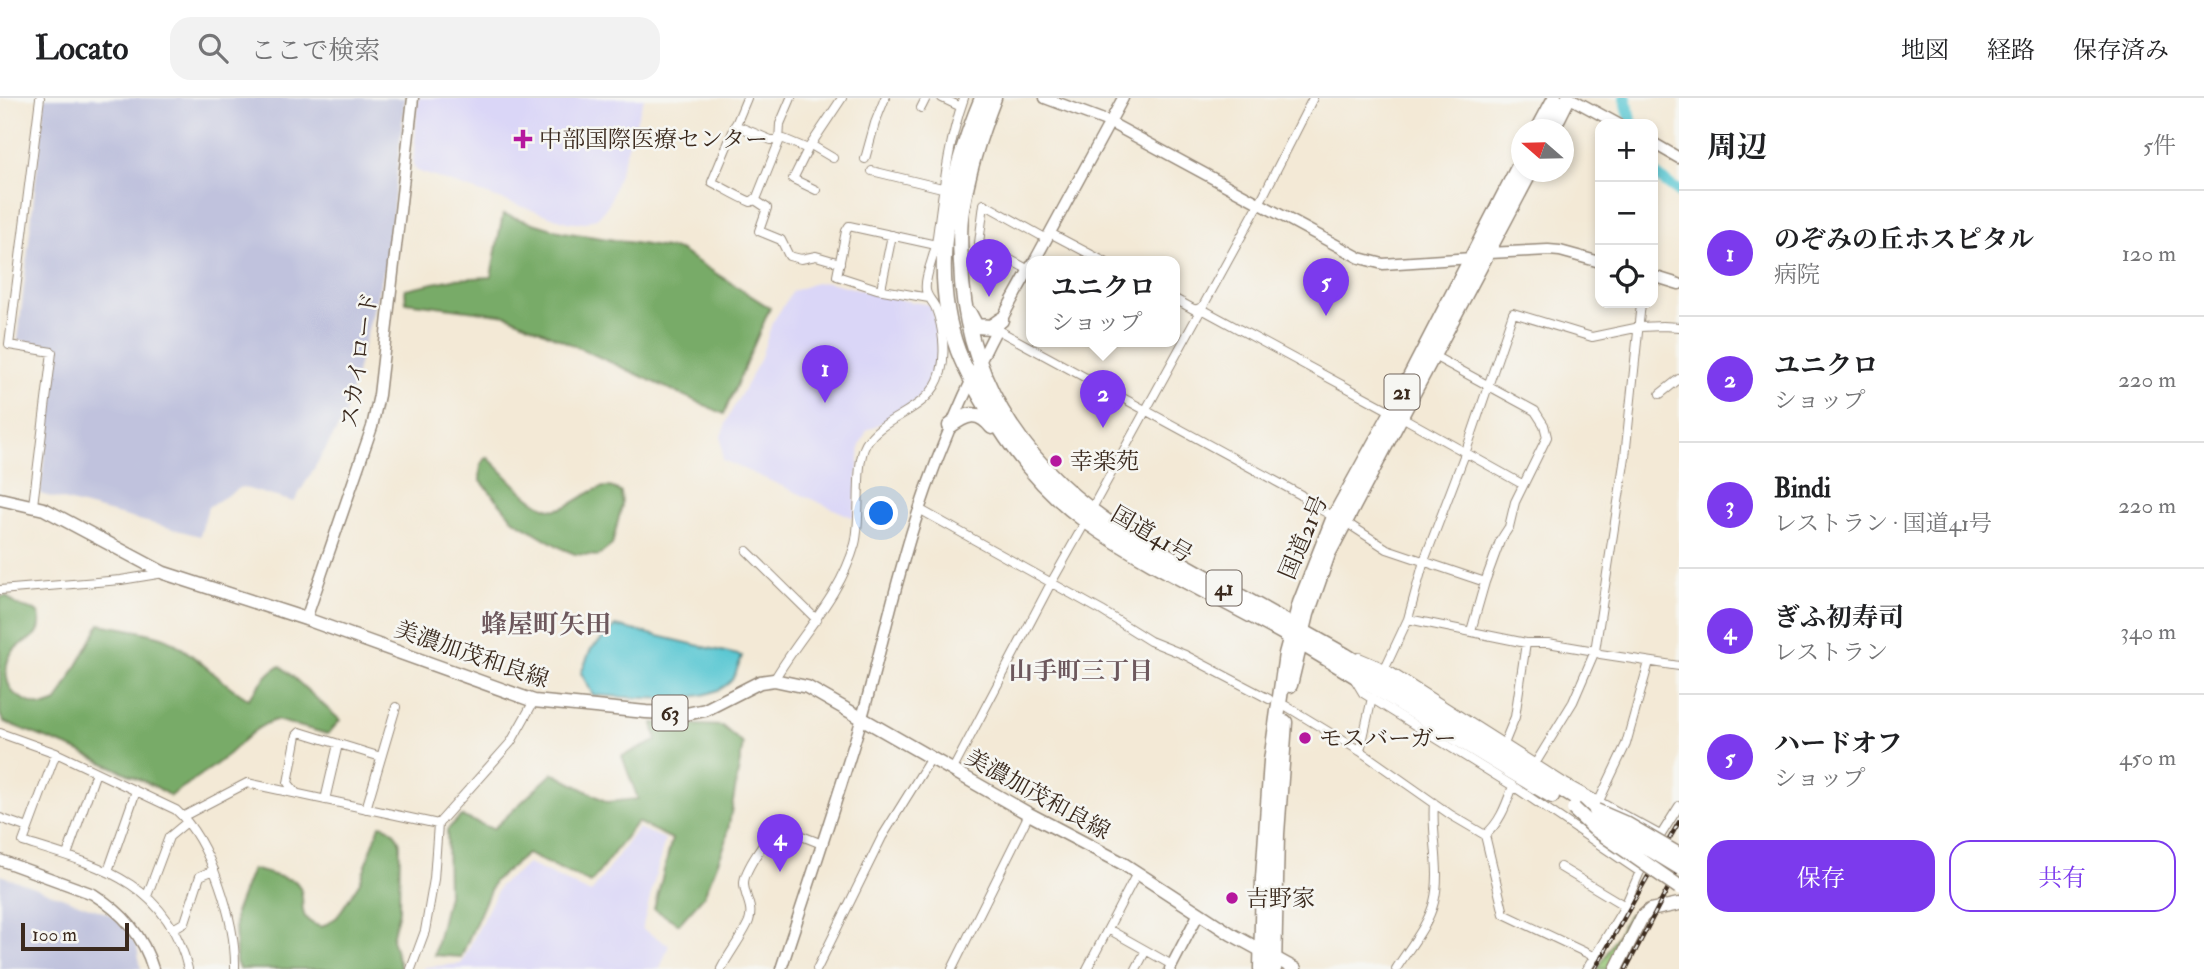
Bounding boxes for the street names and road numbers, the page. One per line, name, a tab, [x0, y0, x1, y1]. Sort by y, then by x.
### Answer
street label: スカイロード	[334, 290, 385, 430]
road number: 21	[1384, 374, 1420, 410]
street label: 国道21号	[1273, 491, 1334, 584]
street label: 国道41号	[1106, 499, 1198, 569]
road number: 41	[1206, 570, 1242, 606]
street label: 美濃加茂和良線	[391, 615, 553, 694]
road number: 63	[652, 696, 688, 730]
street label: 美濃加茂和良線	[960, 743, 1115, 846]

